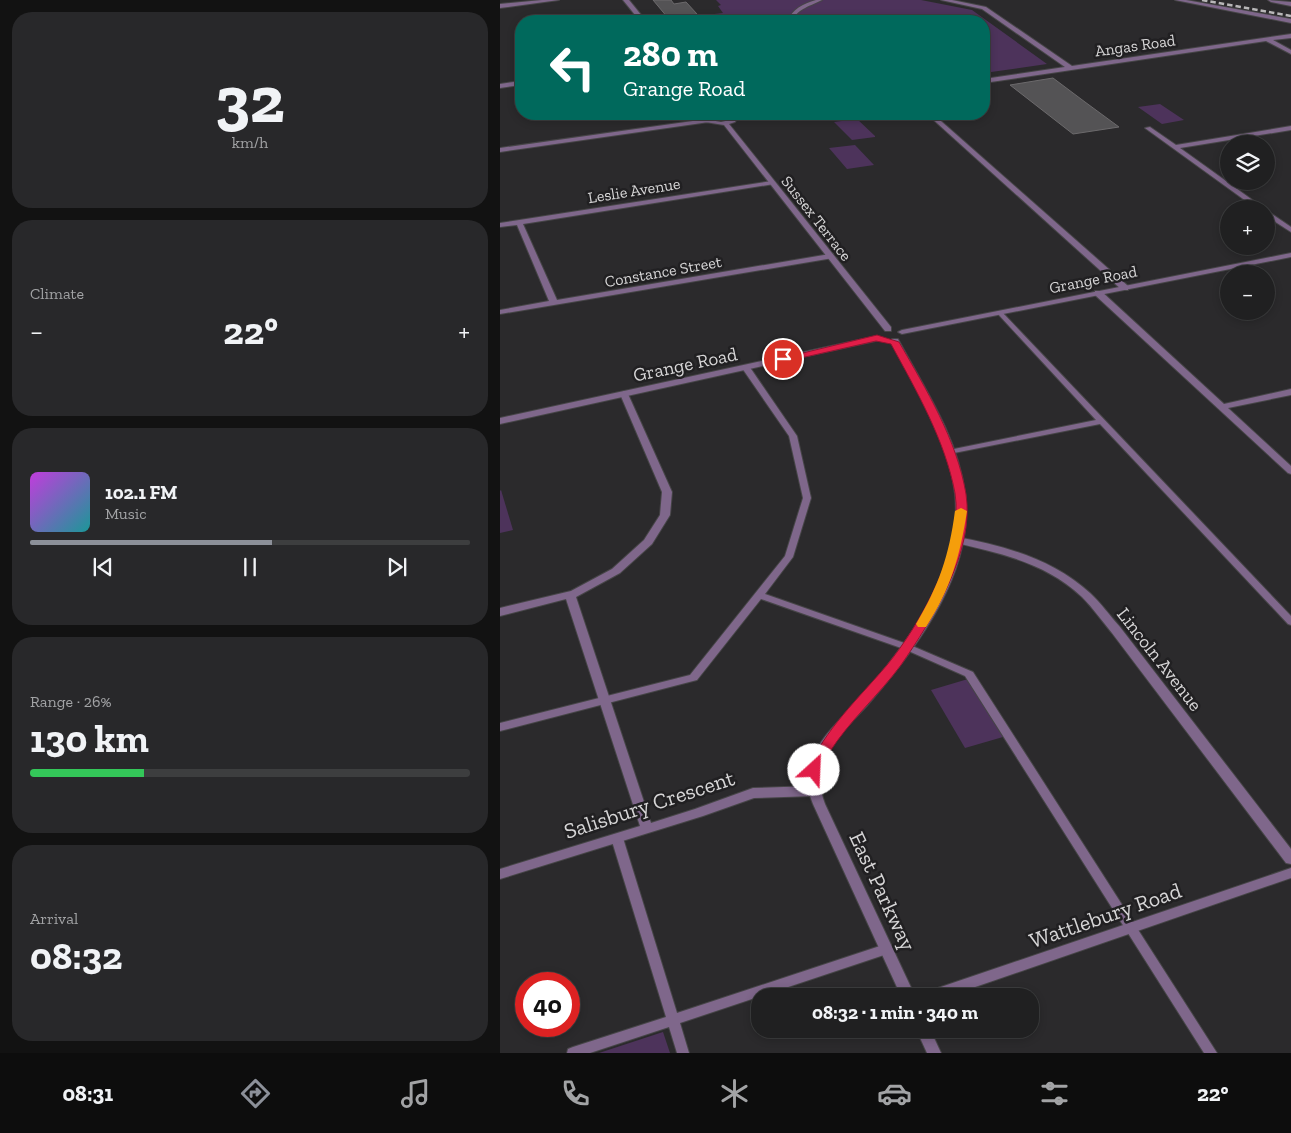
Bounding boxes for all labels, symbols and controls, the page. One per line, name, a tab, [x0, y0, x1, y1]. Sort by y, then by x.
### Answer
street label: Angas Road	[1094, 30, 1177, 61]
text: 280 m	[623, 33, 718, 75]
icon: left	[540, 35, 605, 100]
text: 32	[215, 61, 285, 139]
text: Grange Road	[623, 75, 745, 102]
text: km/h	[232, 133, 268, 152]
map controls	[1220, 135, 1275, 320]
button: layers	[1220, 135, 1275, 190]
street label: Sussex Terrace	[777, 172, 856, 265]
street label: Leslie Avenue	[586, 174, 682, 207]
button: +	[1220, 200, 1275, 255]
street label: Constance Street	[603, 252, 723, 291]
street label: Grange Road	[1048, 262, 1139, 297]
button: −	[1220, 265, 1275, 320]
text: Climate	[30, 284, 84, 303]
text: 22°	[223, 308, 278, 354]
text: −	[30, 315, 43, 348]
text: +	[458, 315, 470, 348]
pin	[762, 338, 804, 380]
street label: Grange Road	[631, 342, 740, 387]
icon: arrive	[769, 345, 797, 373]
text: 102.1 FM	[105, 481, 177, 504]
text: Music	[105, 504, 147, 523]
icon: previous	[89, 553, 117, 581]
icon: pause	[236, 553, 264, 581]
icon: next	[383, 553, 411, 581]
street label: Lincoln Avenue	[1112, 603, 1207, 716]
text: Range · 26%	[30, 692, 112, 711]
text: 130 km	[30, 716, 149, 762]
position arrow	[787, 743, 839, 795]
street label: Salisbury Crescent	[560, 764, 739, 845]
street label: East Parkway	[843, 827, 922, 956]
street label: Wattlebury Road	[1026, 877, 1185, 954]
text: Arrival	[30, 909, 78, 928]
text: 08:32	[30, 933, 122, 979]
speed limit sign: 40	[515, 972, 580, 1037]
text: 08:32 · 1 min · 340 m	[812, 1001, 978, 1024]
icon: directions	[238, 1076, 273, 1111]
icon: music	[398, 1076, 433, 1111]
icon: phone	[558, 1076, 593, 1111]
icon: climate	[717, 1076, 752, 1111]
icon: car	[877, 1076, 912, 1111]
icon: filters	[1037, 1076, 1072, 1111]
text: 08:31	[62, 1080, 113, 1107]
text: 22°	[1197, 1080, 1229, 1107]

